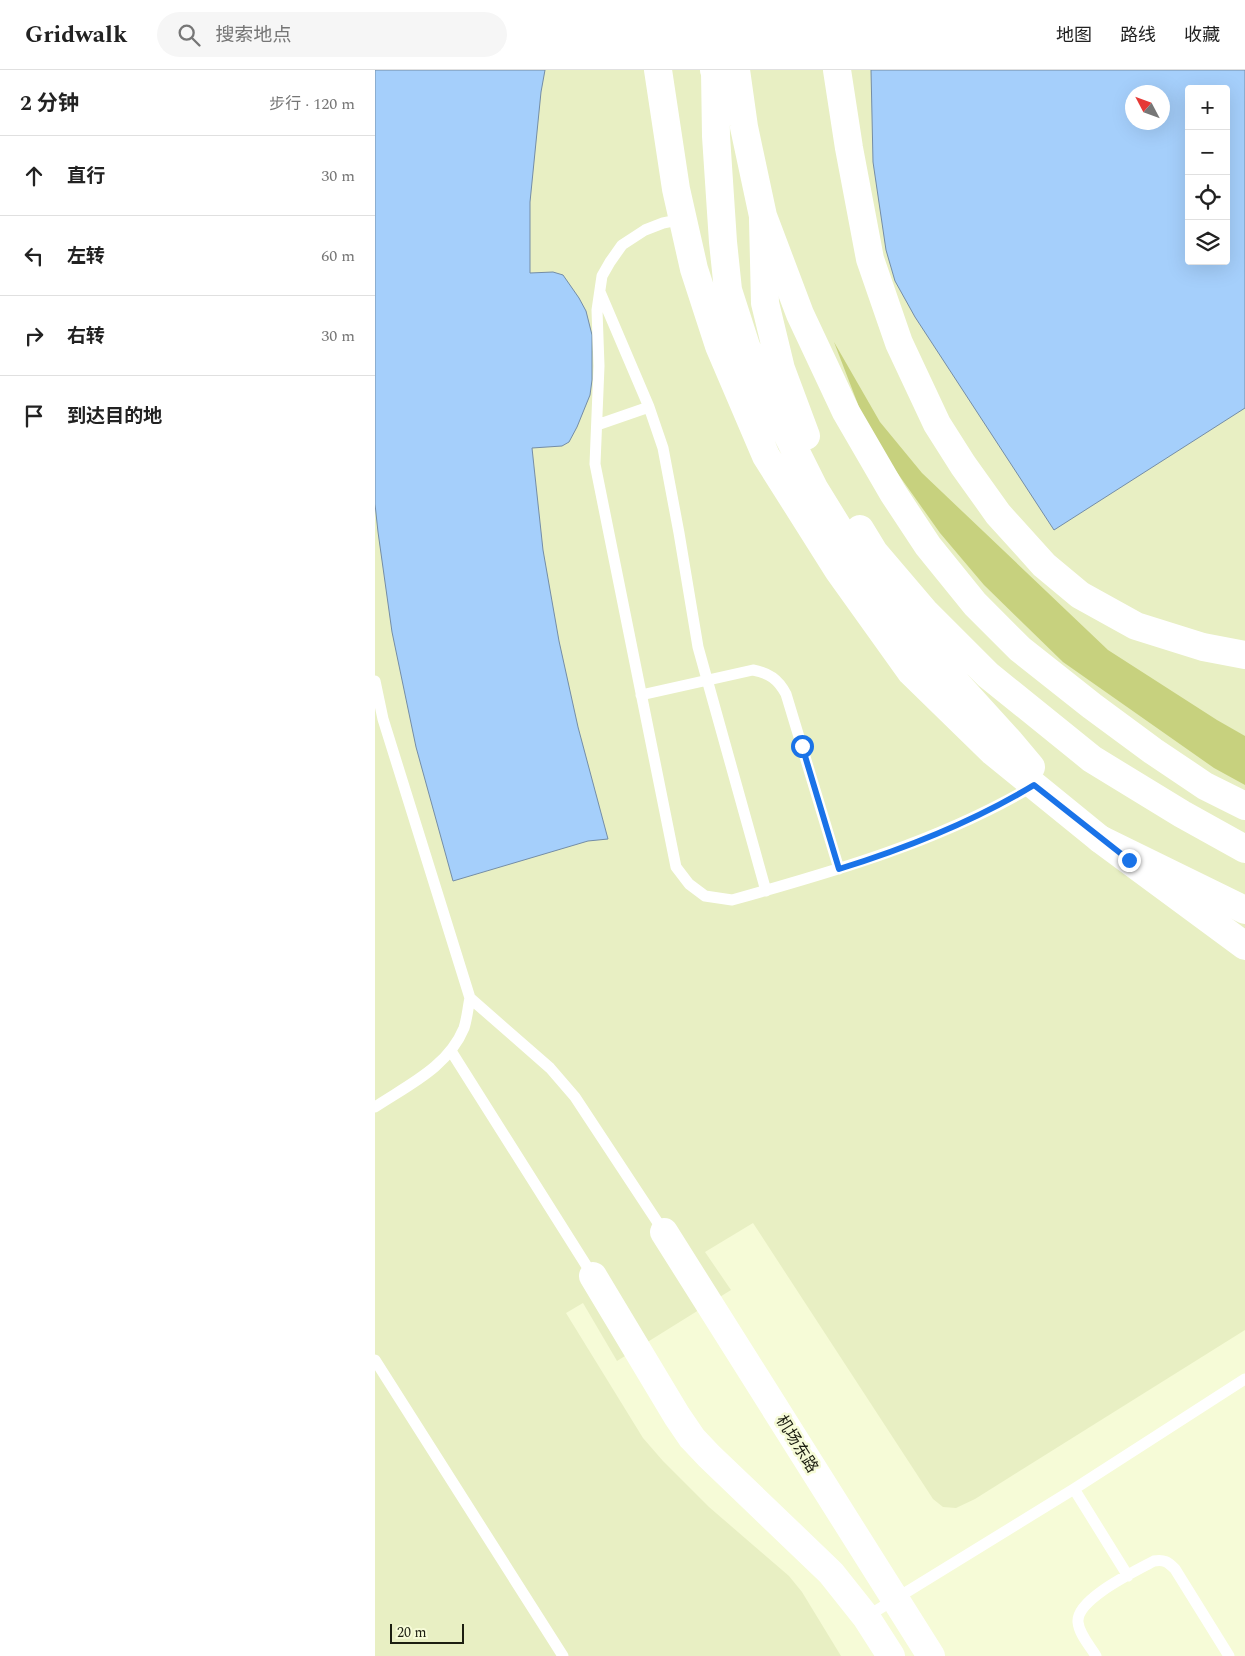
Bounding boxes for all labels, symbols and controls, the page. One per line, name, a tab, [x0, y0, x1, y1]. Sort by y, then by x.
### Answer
search box	[157, 12, 507, 57]
text: Gridwalk	[25, 17, 127, 53]
icon: search	[175, 21, 203, 49]
text: 搜索地点	[215, 21, 291, 50]
text: 地图	[1056, 22, 1092, 49]
text: 路线	[1120, 22, 1156, 49]
text: 收藏	[1184, 22, 1220, 49]
north arrow	[1125, 85, 1170, 130]
map controls	[1185, 85, 1230, 265]
button: +	[1185, 85, 1230, 130]
text: 2 分钟	[20, 88, 79, 120]
text: 步行 · 120 m	[269, 92, 355, 116]
button: −	[1185, 130, 1230, 175]
icon: ahead	[20, 162, 48, 190]
text: 直行	[67, 162, 105, 191]
text: 30 m	[321, 164, 355, 188]
button: locate	[1185, 175, 1230, 220]
button: layers	[1185, 220, 1230, 265]
icon: left	[20, 242, 48, 270]
text: 左转	[67, 242, 105, 271]
text: 60 m	[321, 244, 355, 268]
icon: right	[20, 322, 48, 350]
text: 右转	[67, 322, 105, 351]
text: 30 m	[321, 324, 355, 348]
icon: arrive	[20, 402, 48, 430]
text: 到达目的地	[67, 402, 162, 431]
route start	[791, 735, 814, 758]
route end	[1118, 849, 1141, 872]
street label: 机场东路	[770, 1410, 824, 1478]
scale bar	[390, 1621, 464, 1644]
text: 20 m	[397, 1622, 427, 1643]

